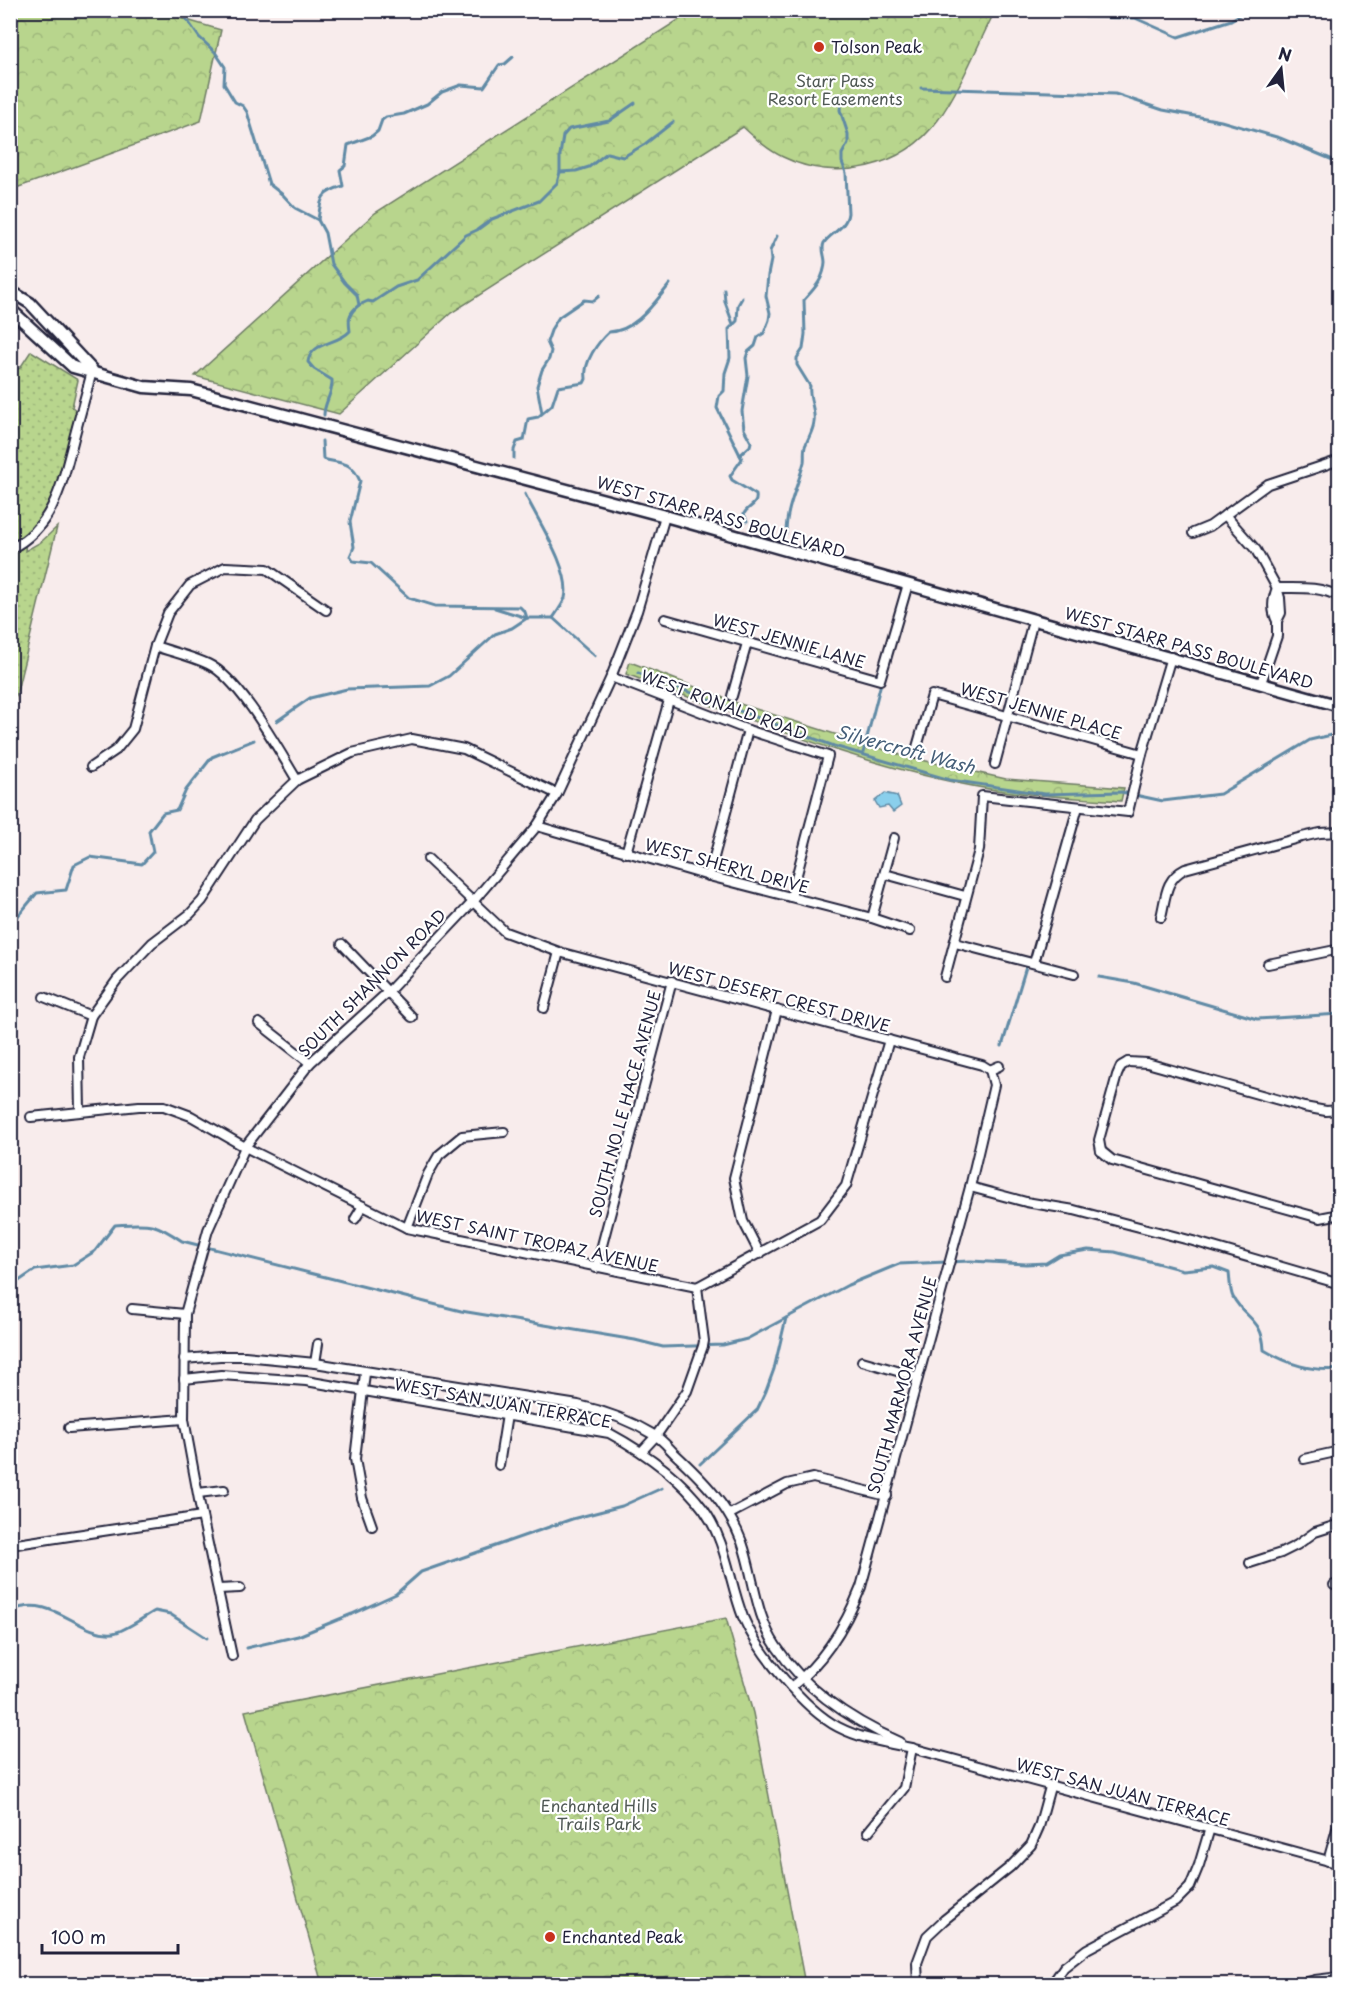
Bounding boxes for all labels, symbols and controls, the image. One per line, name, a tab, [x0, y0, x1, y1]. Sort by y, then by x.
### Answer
place label: Tolson Peak	[831, 34, 922, 58]
north arrow	[1251, 39, 1311, 99]
marker: Tolson Peak	[812, 40, 826, 54]
text: N	[1276, 40, 1294, 67]
park label: Starr Pass Resort Easements	[768, 68, 902, 110]
street label: WEST STARR PASS BOULEVARD	[594, 469, 849, 563]
street label: WEST STARR PASS BOULEVARD	[1062, 600, 1317, 694]
street label: WEST JENNIE LANE	[710, 607, 869, 673]
street label: WEST RONALD ROAD	[638, 663, 811, 745]
street label: WEST JENNIE PLACE	[958, 675, 1125, 745]
water label: Silvercroft Wash	[833, 717, 978, 780]
street label: WEST SHERYL DRIVE	[642, 832, 812, 899]
street label: SOUTH SHANNON ROAD	[292, 903, 451, 1062]
street label: WEST DESERT CREST DRIVE	[666, 955, 893, 1037]
street label: SOUTH NO LE HACE AVENUE	[582, 987, 666, 1220]
street label: WEST SAINT TROPAZ AVENUE	[414, 1203, 661, 1277]
street label: SOUTH MARMORA AVENUE	[860, 1273, 942, 1496]
street label: WEST SAN JUAN TERRACE	[393, 1371, 614, 1433]
street label: WEST SAN JUAN TERRACE	[1014, 1751, 1233, 1831]
park label: Enchanted Hills Trails Park	[541, 1793, 657, 1835]
scale bar	[42, 1917, 178, 1955]
text: 100 m	[51, 1923, 106, 1950]
place label: Enchanted Peak	[562, 1924, 684, 1948]
marker: Enchanted Peak	[543, 1930, 557, 1944]

